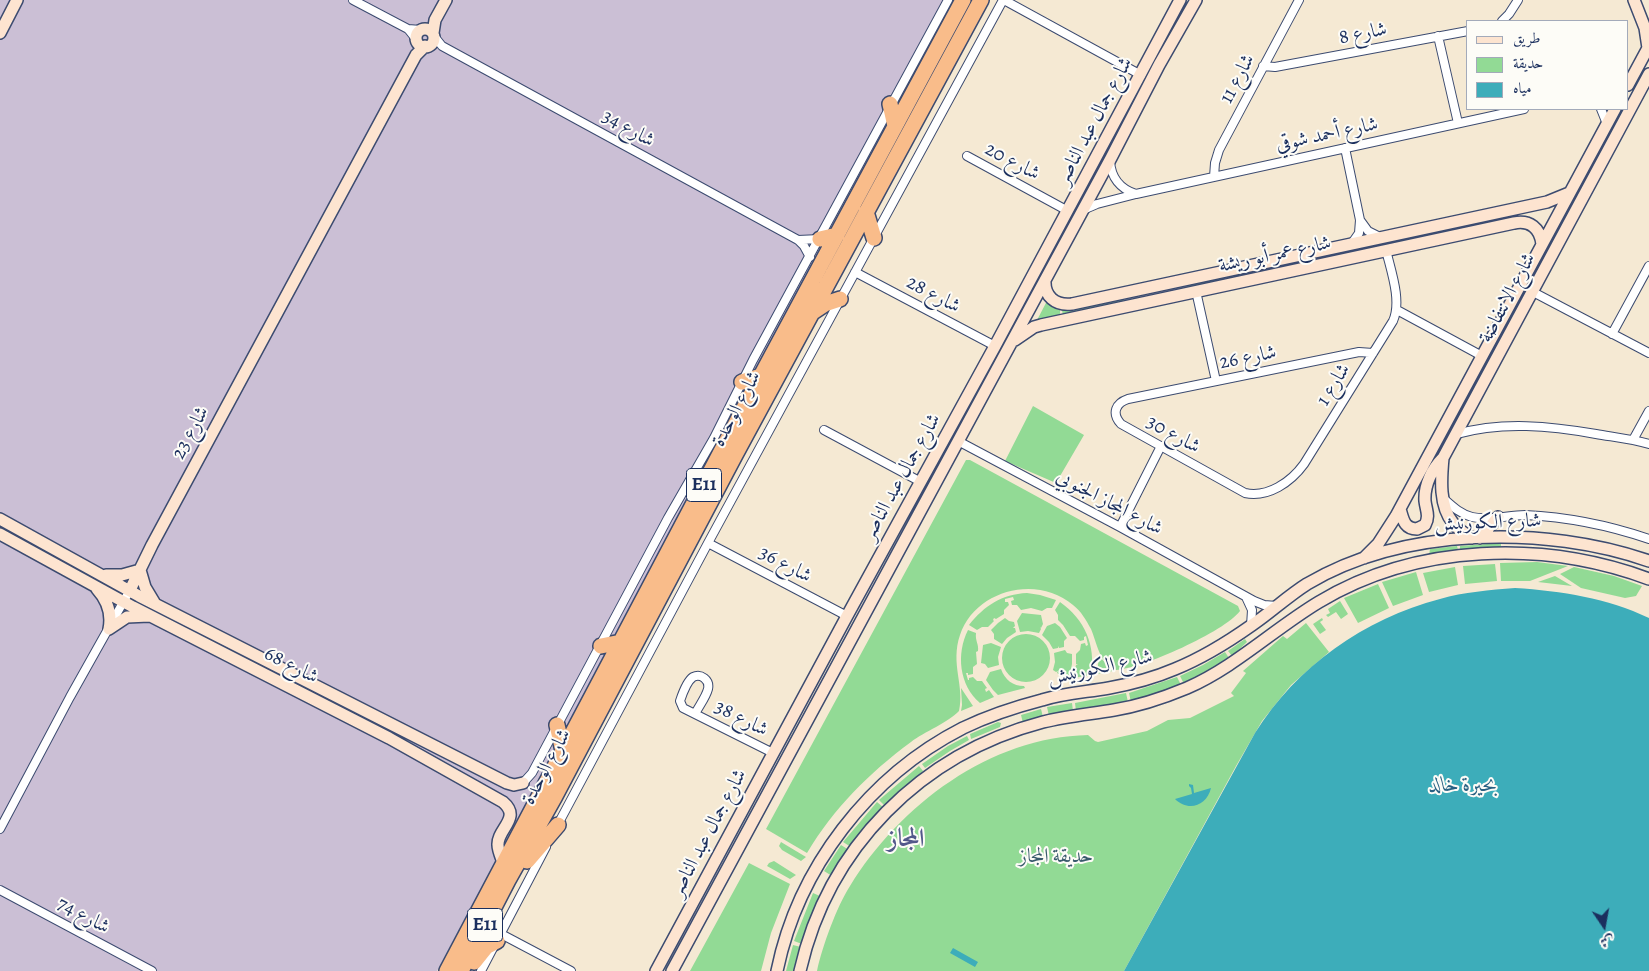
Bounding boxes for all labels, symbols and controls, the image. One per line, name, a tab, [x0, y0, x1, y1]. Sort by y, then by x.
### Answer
street label: شارع 8	[1337, 18, 1389, 50]
legend	[1466, 20, 1629, 110]
text: طريق	[1513, 28, 1540, 48]
street label: شارع 11	[1215, 50, 1261, 108]
street label: شارع جمال عبد الناصر	[1051, 53, 1139, 189]
text: حديقة	[1513, 53, 1543, 73]
text: مياه	[1513, 78, 1531, 98]
street label: شارع 34	[598, 105, 658, 153]
street label: شارع أحمد شوقي	[1274, 112, 1380, 158]
street label: شارع 20	[980, 138, 1044, 186]
street label: شارع عمر أبو ريشة	[1217, 231, 1333, 279]
street label: شارع الانتفاضة	[1474, 249, 1542, 347]
street label: شارع 28	[902, 271, 964, 319]
street label: شارع 26	[1218, 341, 1278, 375]
street label: شارع 1	[1312, 359, 1356, 411]
street label: شارع الوحدة	[707, 367, 767, 451]
street label: شارع 23	[167, 402, 215, 464]
street label: شارع جمال عبد الناصر	[857, 410, 947, 544]
street label: شارع 30	[1142, 411, 1204, 459]
street label: شارع المجاز الجنوبي	[1052, 465, 1166, 541]
road number: E11	[686, 468, 722, 502]
street label: شارع الكورنيش	[1434, 509, 1542, 537]
street label: شارع 36	[755, 541, 815, 589]
street label: شارع 68	[260, 642, 322, 690]
street label: شارع الكورنيش	[1045, 645, 1155, 691]
street label: شارع 38	[710, 695, 772, 743]
street label: شارع الوحدة	[517, 725, 577, 809]
street label: شارع جمال عبد الناصر	[665, 765, 753, 901]
water label: بحيرة خالد	[1429, 773, 1497, 799]
district label: المجاز	[888, 825, 924, 855]
park label: حديقة المجاز	[1019, 845, 1093, 869]
street label: شارع 74	[53, 892, 113, 940]
north arrow	[1579, 901, 1629, 951]
road number: E11	[468, 908, 502, 942]
text: ش	[1598, 930, 1616, 952]

